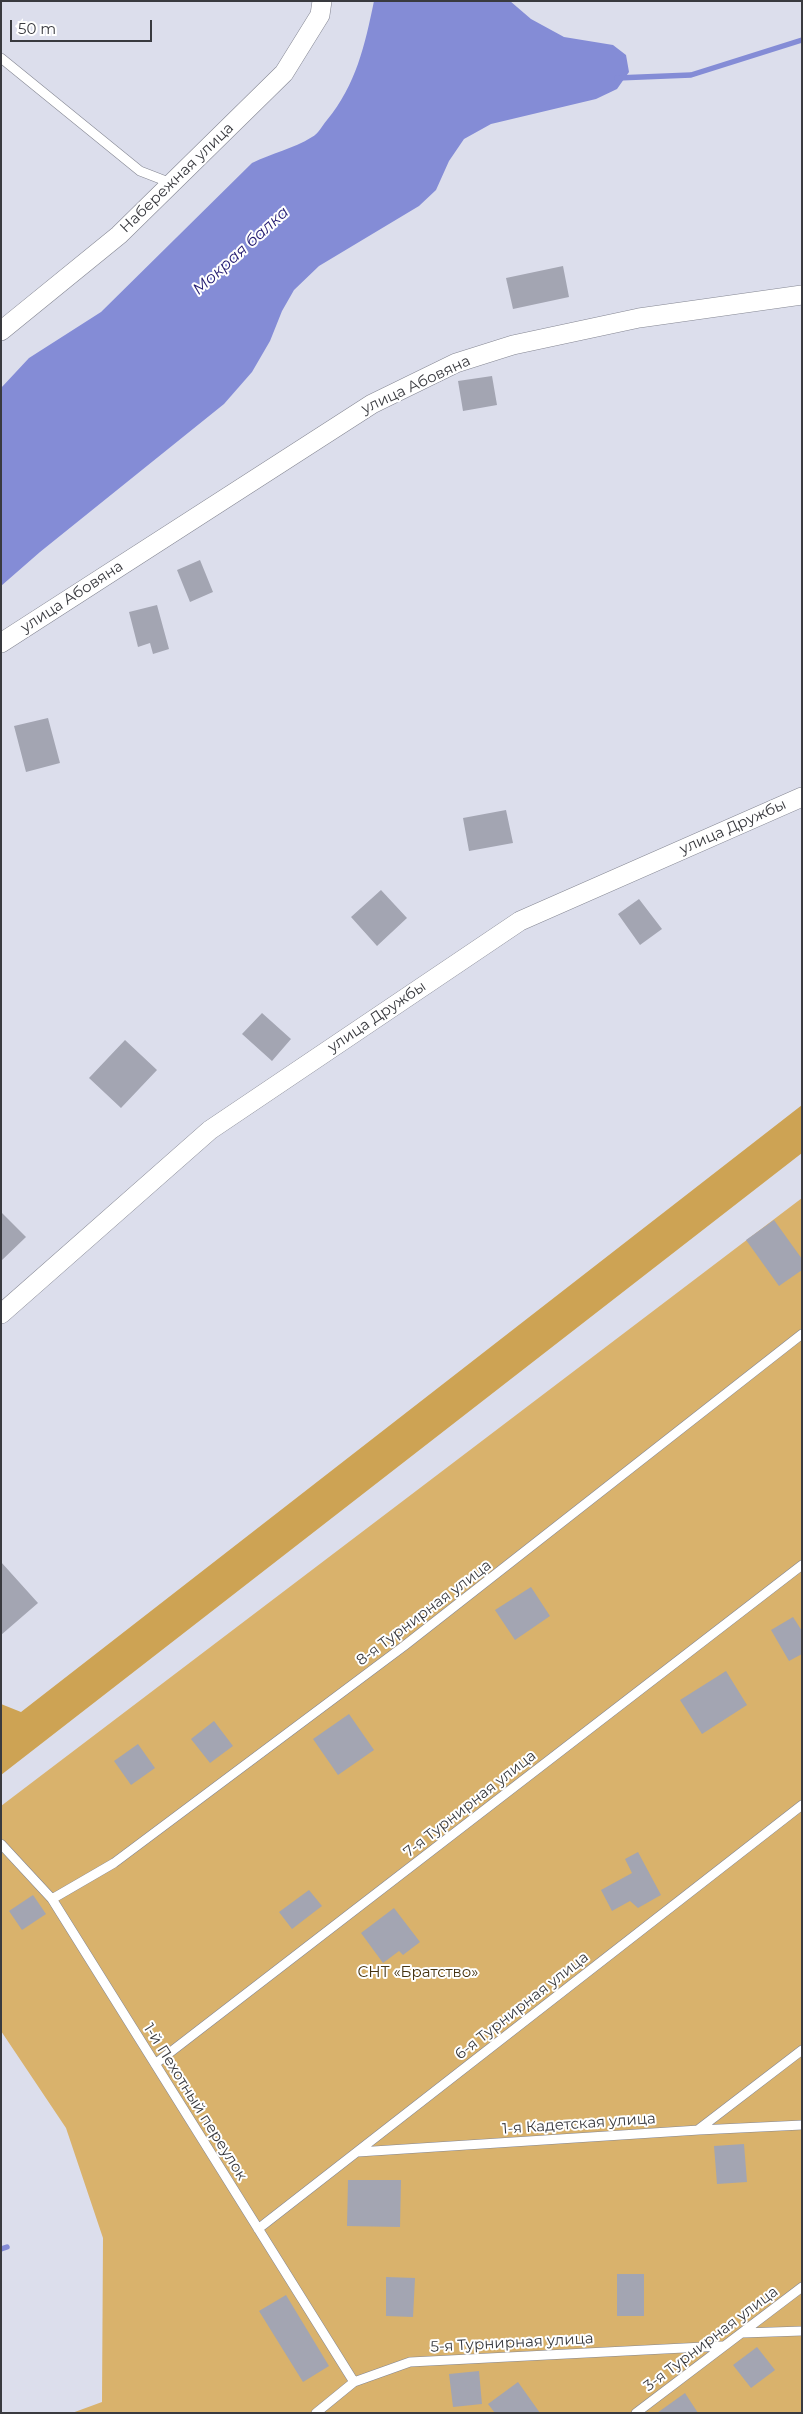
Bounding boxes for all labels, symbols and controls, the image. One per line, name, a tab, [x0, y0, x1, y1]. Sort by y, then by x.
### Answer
scale bar	[12, 10, 155, 42]
text: 50 m	[18, 19, 56, 38]
street label: Набережная улица	[117, 119, 237, 237]
water label: Мокрая балка	[189, 203, 293, 299]
street label: улица Абовяна	[359, 352, 473, 418]
street label: улица Абовяна	[18, 557, 126, 637]
street label: улица Дружбы	[677, 795, 789, 859]
street label: улица Дружбы	[324, 977, 430, 1057]
street label: 8-я Турнирная улица	[353, 1556, 495, 1670]
street label: 7-я Турнирная улица	[400, 1747, 540, 1861]
street label: 6-я Турнирная улица	[452, 1948, 592, 2064]
park label: СНТ «Братство»	[358, 1964, 478, 1982]
street label: 1-й Пехотный переулок	[139, 2020, 251, 2184]
street label: 1-я Кадетская улица	[502, 2110, 656, 2138]
street label: 3-я Турнирная улица	[640, 2283, 782, 2395]
street label: 5-я Турнирная улица	[430, 2330, 594, 2356]

